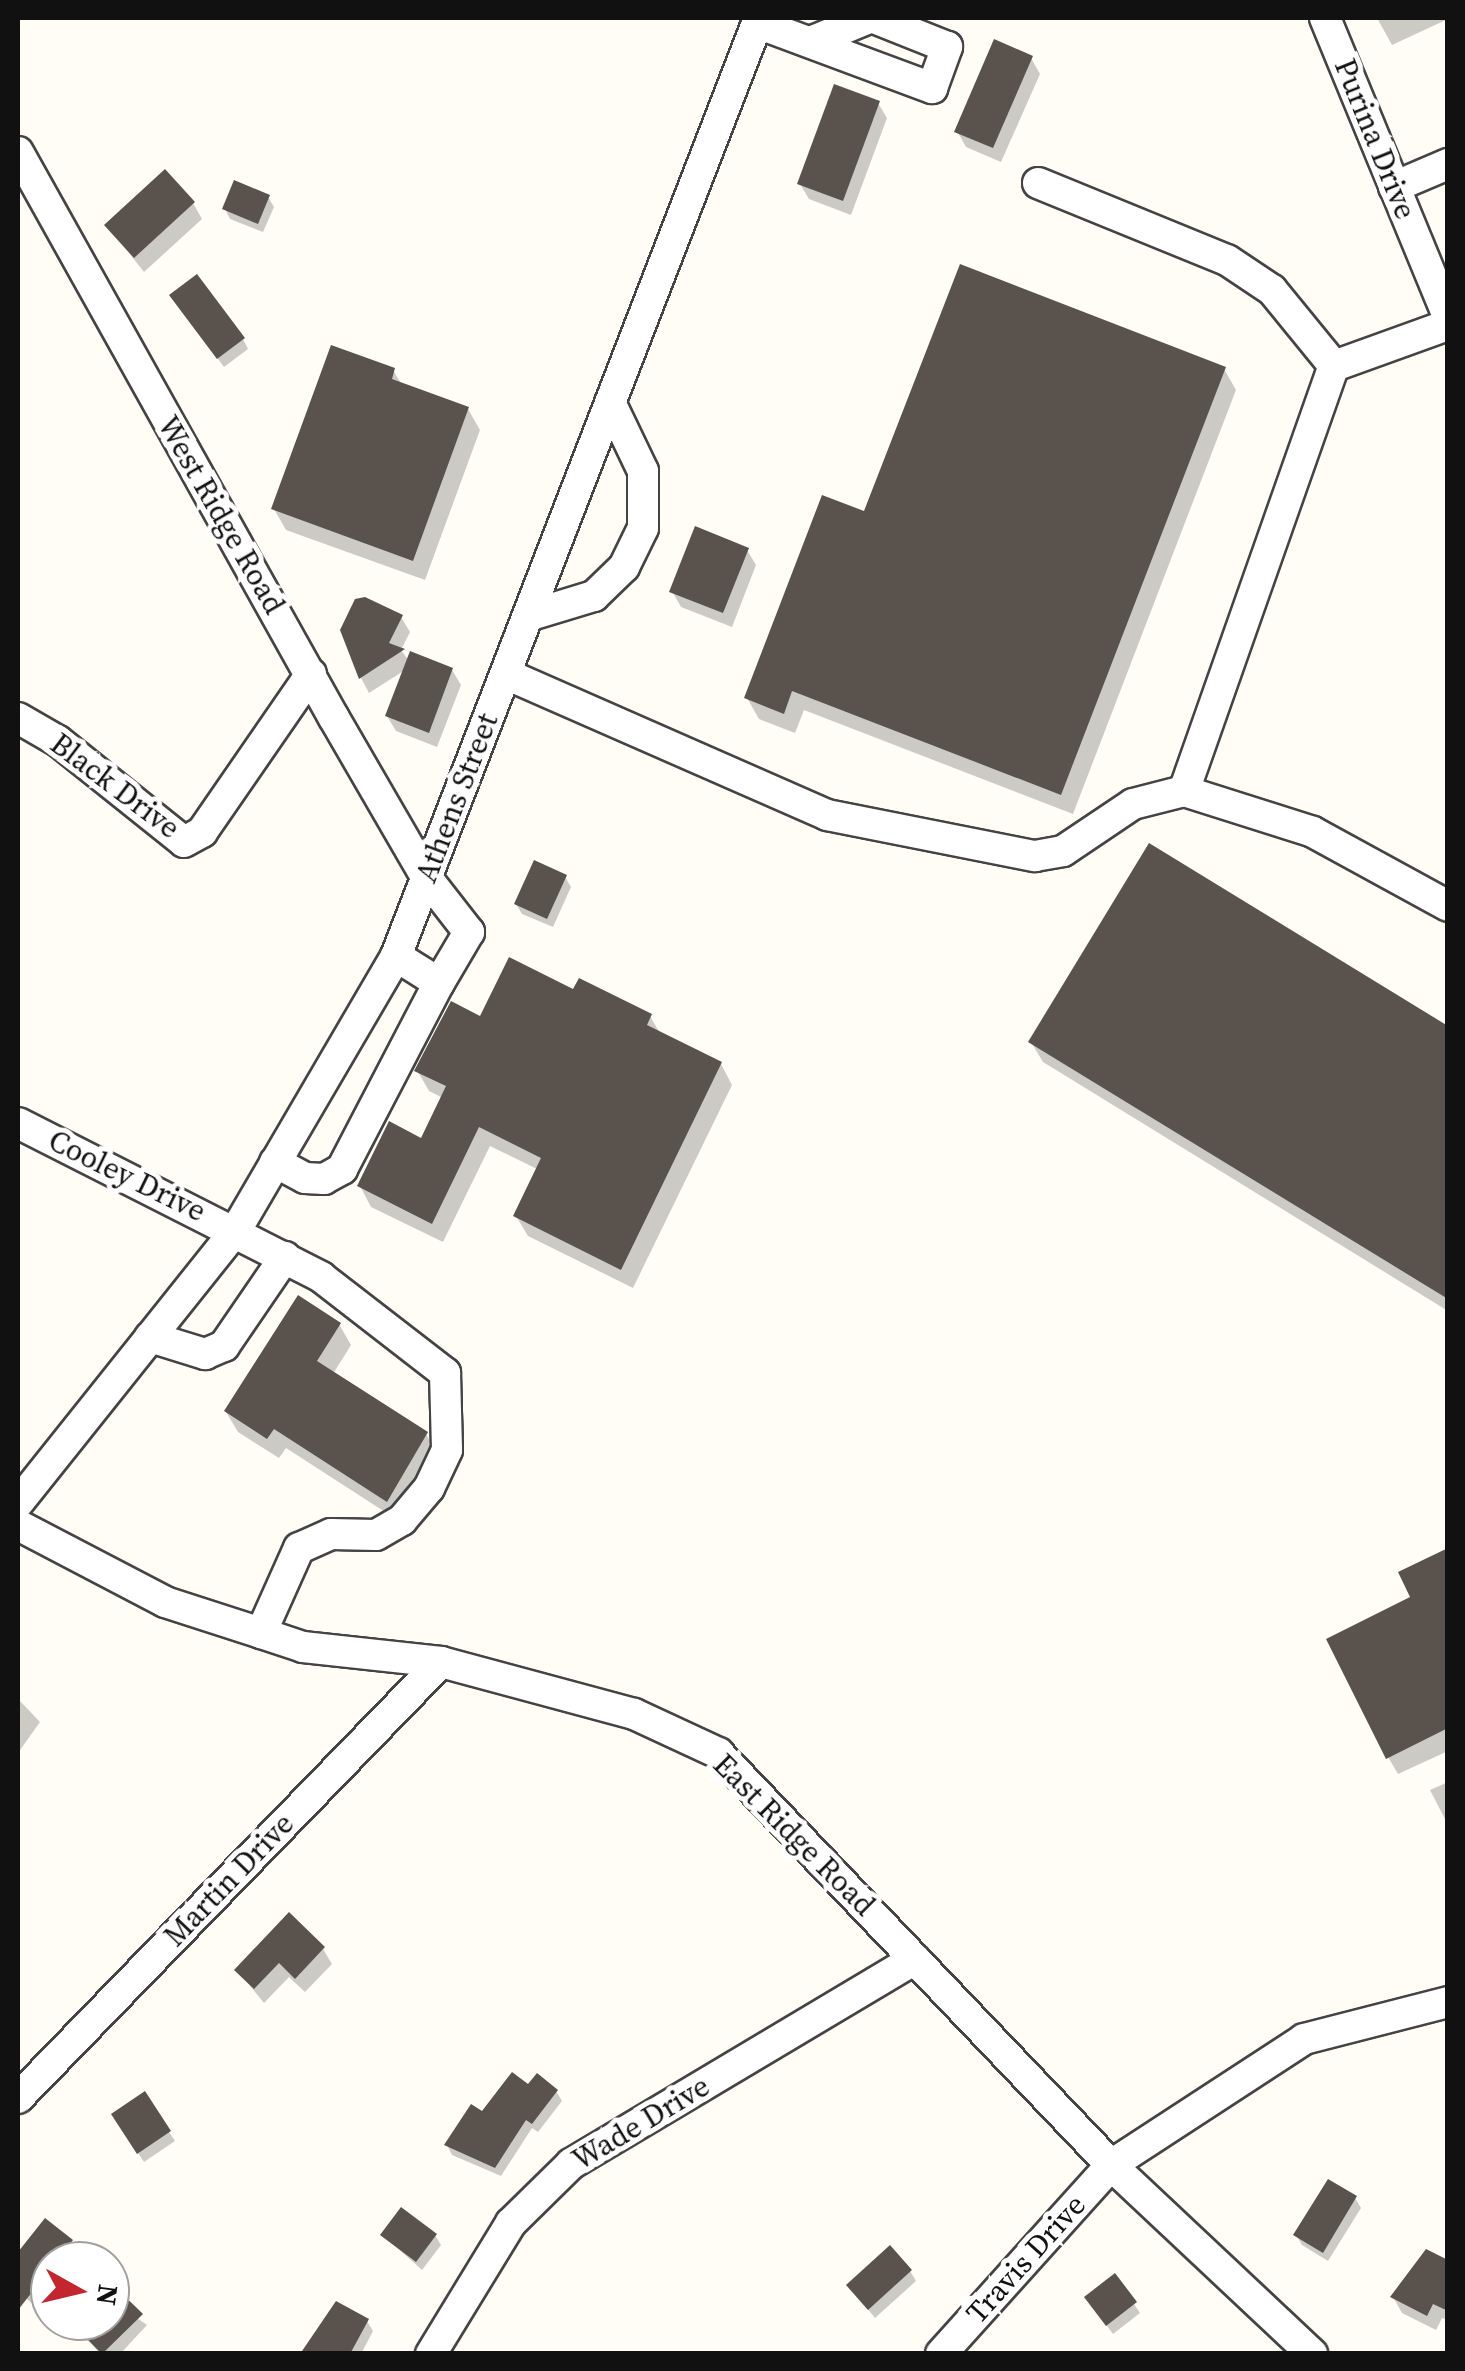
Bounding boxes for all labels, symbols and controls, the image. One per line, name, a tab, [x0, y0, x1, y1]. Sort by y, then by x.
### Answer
street label: Purina Drive	[1327, 54, 1423, 224]
street label: West Ridge Road	[150, 410, 292, 620]
street label: Athens Street	[408, 708, 506, 888]
street label: Black Drive	[43, 726, 187, 846]
street label: Cooley Drive	[43, 1123, 211, 1229]
street label: East Ridge Road	[706, 1747, 882, 1923]
street label: Martin Drive	[157, 1806, 301, 1954]
street label: Wade Drive	[566, 2068, 716, 2178]
street label: Travis Drive	[959, 2187, 1093, 2331]
north arrow	[30, 2241, 130, 2341]
text: N	[87, 2282, 128, 2308]

